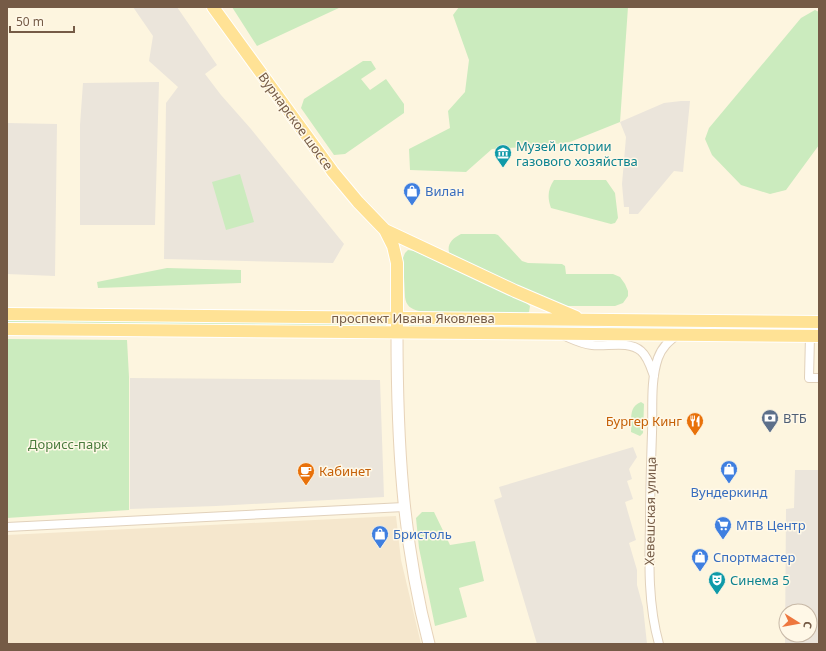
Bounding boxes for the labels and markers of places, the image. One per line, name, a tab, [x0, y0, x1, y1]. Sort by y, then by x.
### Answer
place label: Музей истории газового хозяйства	[516, 137, 638, 170]
museum icon: Музей истории газового хозяйства	[493, 143, 513, 168]
shop icon: Вилан	[402, 181, 422, 206]
place label: Вилан	[425, 182, 464, 200]
bank icon: ВТБ	[760, 408, 780, 433]
place label: ВТБ	[783, 409, 807, 427]
restaurant icon: Бургер Кинг	[685, 411, 705, 436]
place label: Бургер Кинг	[606, 412, 682, 430]
shop icon: Вундеркинд	[719, 459, 739, 484]
cafe icon: Кабинет	[296, 461, 316, 486]
place label: Кабинет	[319, 462, 371, 480]
place label: Вундеркинд	[691, 483, 768, 501]
supermarket icon: МТВ Центр	[713, 515, 733, 540]
place label: МТВ Центр	[736, 516, 806, 534]
shop icon: Бристоль	[370, 524, 390, 549]
place label: Бристоль	[393, 525, 452, 543]
shop icon: Спортмастер	[690, 547, 710, 572]
place label: Спортмастер	[713, 548, 795, 566]
theatre icon: Синема 5	[707, 570, 727, 595]
place label: Синема 5	[730, 571, 790, 589]

